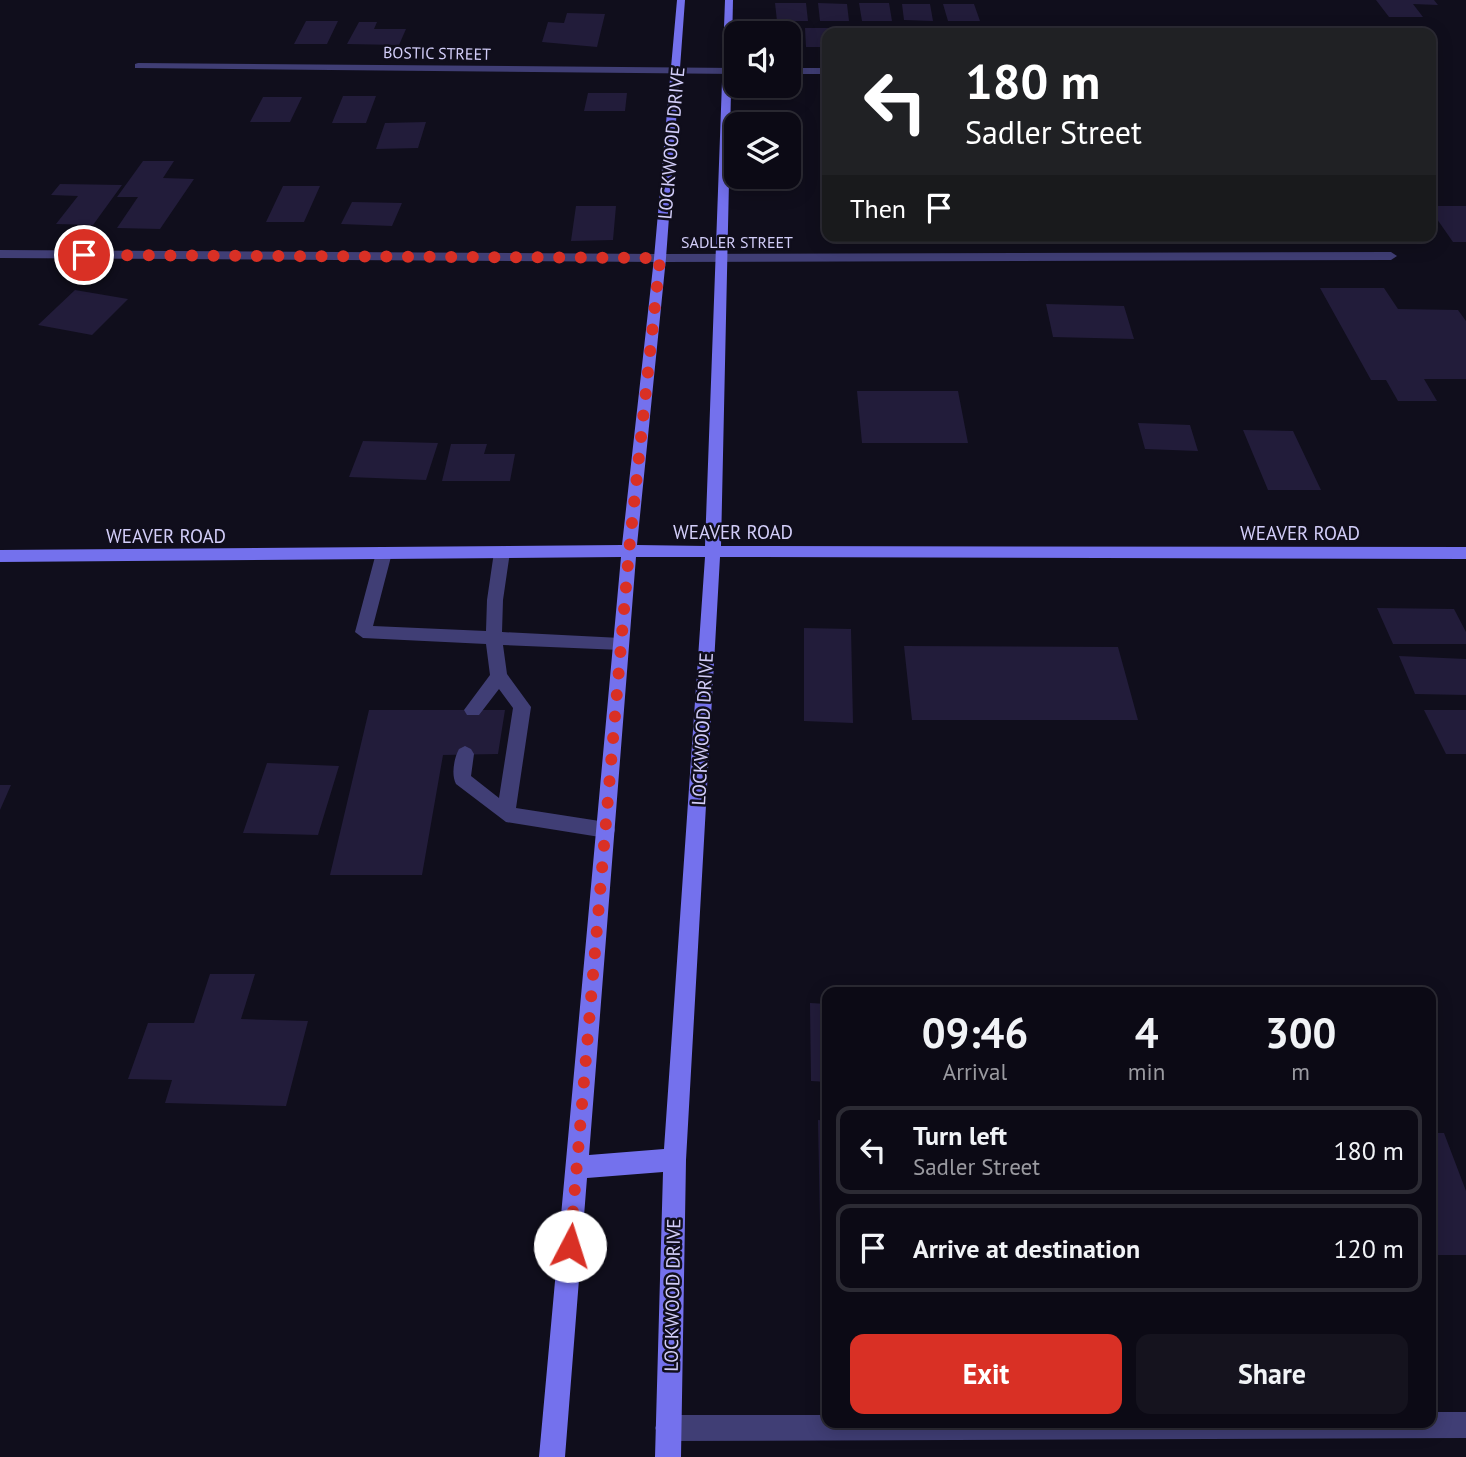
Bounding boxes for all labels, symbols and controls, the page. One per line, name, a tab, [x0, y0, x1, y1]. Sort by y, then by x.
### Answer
map controls	[724, 21, 801, 189]
button: sound	[724, 21, 801, 98]
street label: BOSTIC STREET	[383, 42, 491, 64]
text: 180 m	[965, 49, 1100, 113]
icon: left	[850, 56, 941, 147]
street label: LOCKWOOD DRIVE	[652, 66, 690, 220]
text: Sadler Street	[965, 111, 1142, 153]
button: layers	[724, 112, 801, 189]
icon: arrive	[920, 189, 958, 227]
text: Then	[850, 192, 906, 225]
pin	[54, 225, 114, 285]
street label: SADLER STREET	[681, 232, 793, 252]
icon: arrive	[65, 236, 103, 274]
street label: WEAVER ROAD	[673, 520, 793, 544]
street label: WEAVER ROAD	[1240, 521, 1360, 545]
street label: WEAVER ROAD	[106, 524, 226, 548]
street label: LOCKWOOD DRIVE	[686, 652, 718, 806]
text: 09:46	[922, 1005, 1028, 1060]
text: 4	[1135, 1005, 1158, 1060]
text: 300	[1265, 1005, 1336, 1060]
text: Arrival	[943, 1057, 1007, 1086]
text: min	[1128, 1057, 1165, 1086]
text: m	[1291, 1057, 1310, 1086]
text: Turn left	[913, 1119, 1007, 1152]
icon: left	[854, 1131, 892, 1169]
text: 180 m	[1333, 1134, 1404, 1167]
text: Sadler Street	[913, 1152, 1040, 1181]
position arrow	[533, 1209, 607, 1283]
street label: LOCKWOOD DRIVE	[659, 1218, 685, 1372]
icon: arrive	[854, 1229, 892, 1267]
text: Arrive at destination	[913, 1232, 1140, 1265]
text: 120 m	[1333, 1232, 1404, 1265]
button: Exit	[850, 1334, 1122, 1414]
button: Share	[1136, 1334, 1408, 1414]

